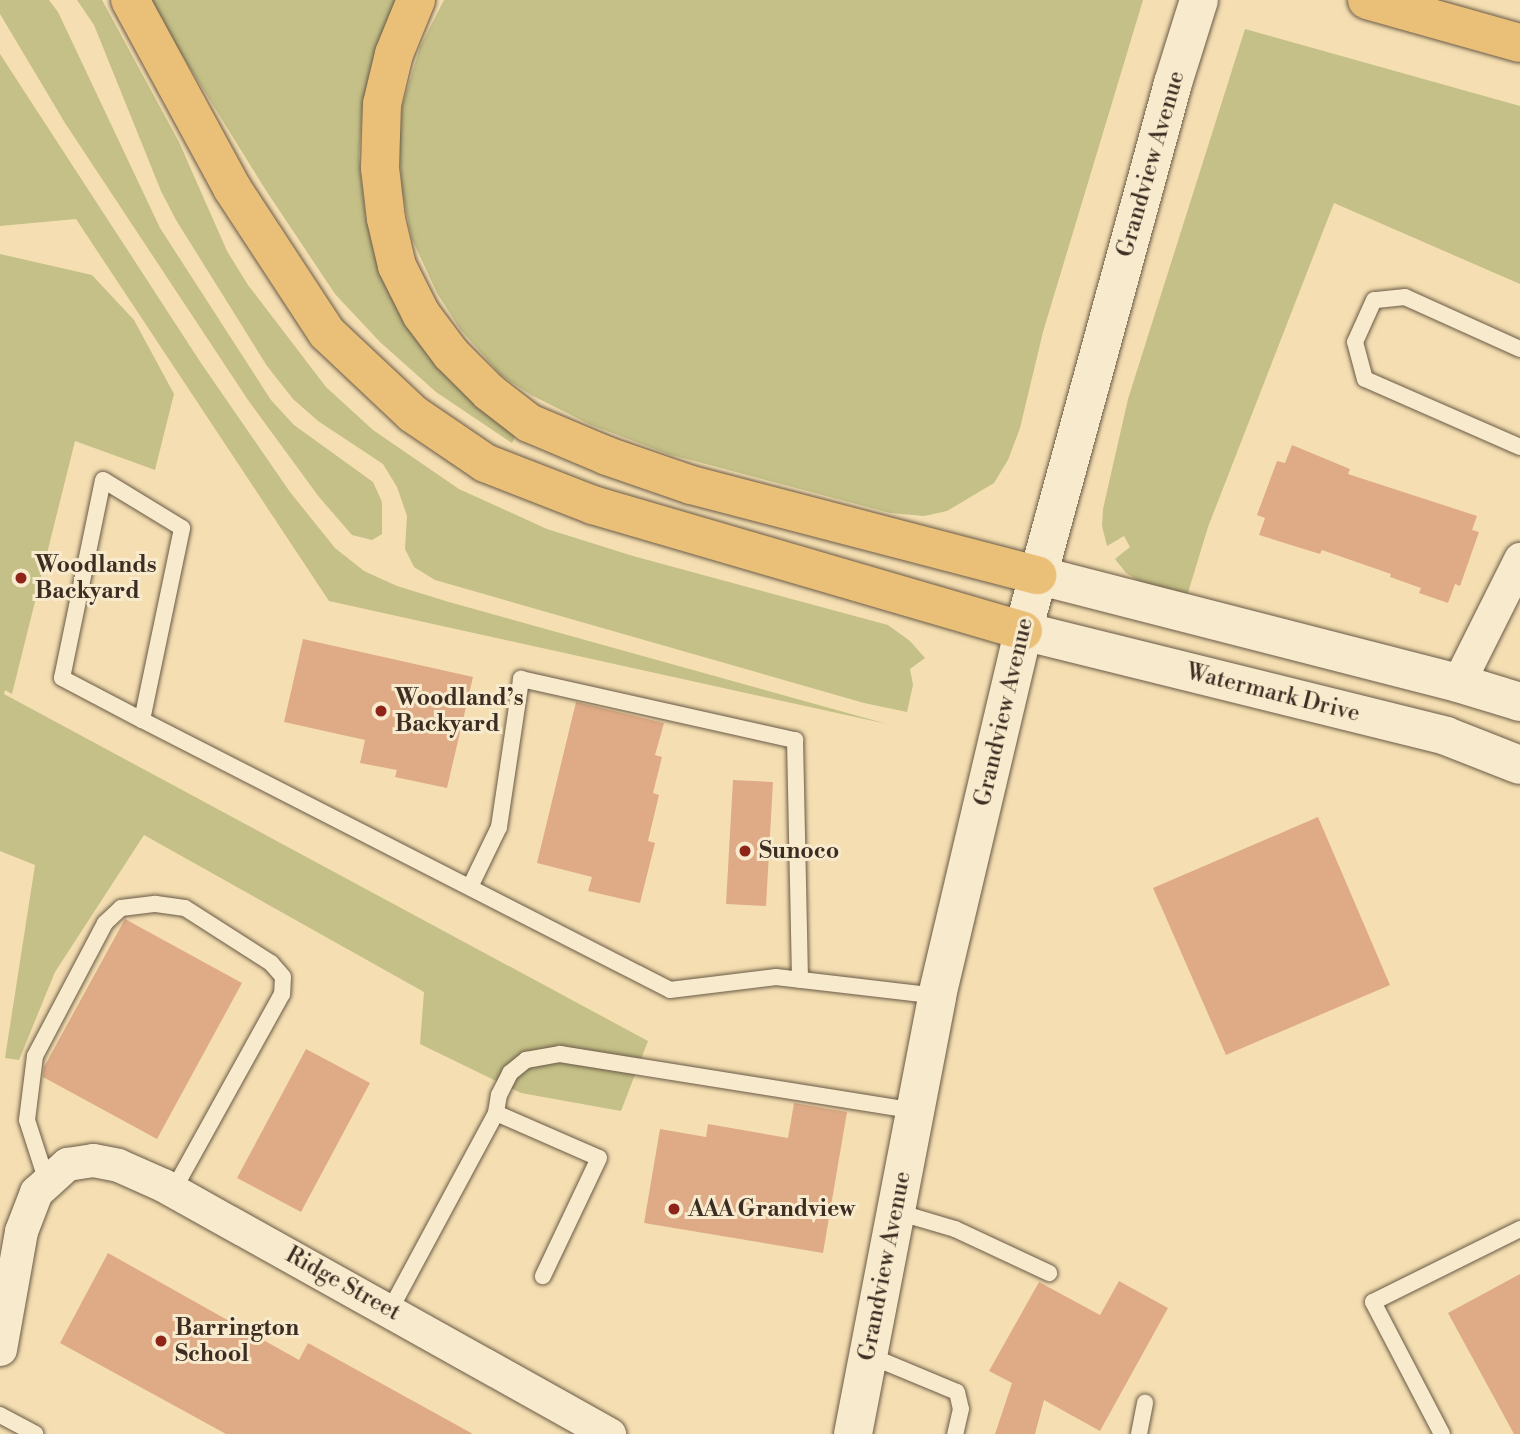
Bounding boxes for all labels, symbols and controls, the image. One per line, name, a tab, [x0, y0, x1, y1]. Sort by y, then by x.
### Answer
street label: Grandview Avenue	[1111, 68, 1191, 260]
place label: Woodlands Backyard	[35, 551, 157, 605]
marker: Woodlands Backyard	[13, 570, 29, 586]
street label: Grandview Avenue	[969, 615, 1039, 809]
street label: Watermark Drive	[1183, 658, 1363, 728]
place label: Woodland’s Backyard	[395, 684, 524, 738]
marker: Woodland’s Backyard	[373, 703, 389, 719]
place label: Sunoco	[759, 837, 839, 865]
marker: Sunoco	[737, 843, 753, 859]
street label: Grandview Avenue	[853, 1169, 917, 1363]
place label: AAA Grandview	[688, 1195, 855, 1223]
marker: AAA Grandview	[666, 1201, 682, 1217]
street label: Ridge Street	[281, 1241, 405, 1327]
place label: Barrington School	[175, 1314, 299, 1368]
marker: Barrington School	[153, 1333, 169, 1349]

